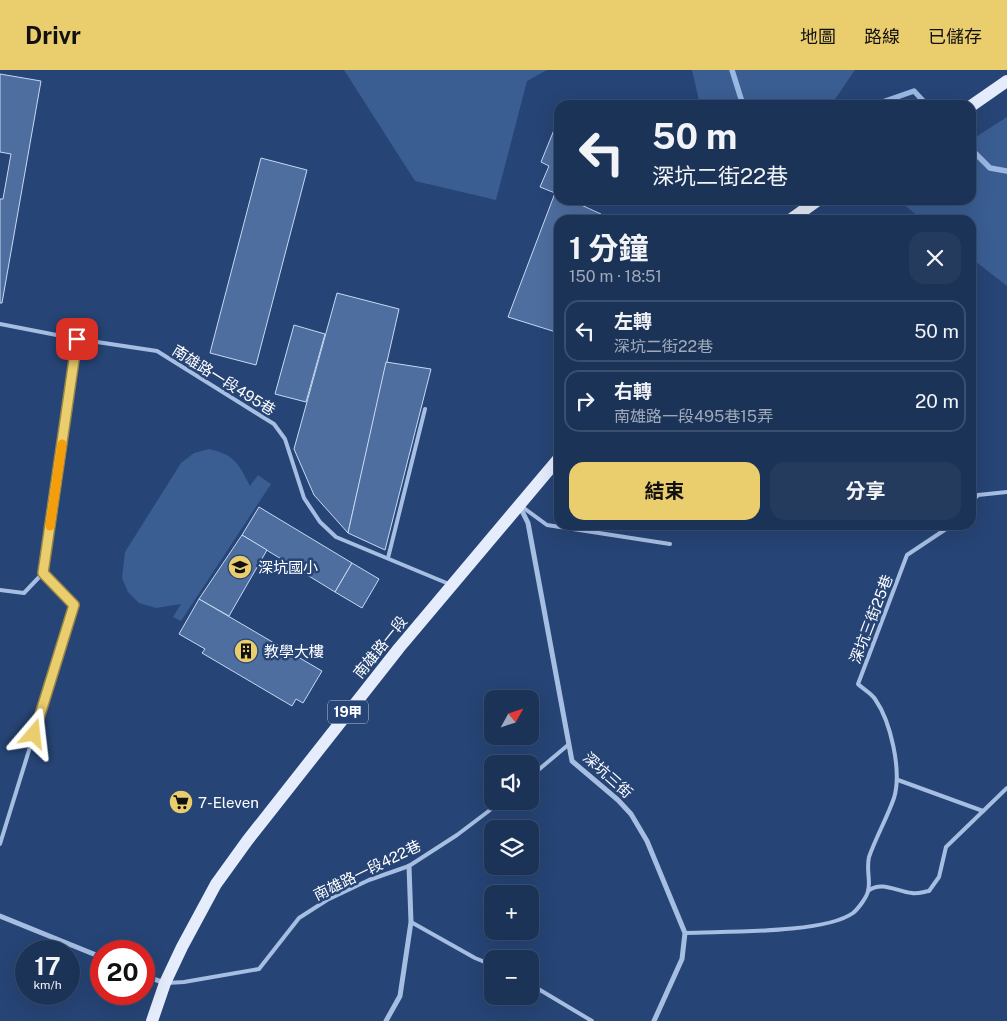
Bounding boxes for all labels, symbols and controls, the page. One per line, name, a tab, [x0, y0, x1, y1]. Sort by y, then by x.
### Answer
text: Drivr	[25, 21, 81, 49]
text: 地圖	[800, 26, 836, 47]
text: 路線	[864, 26, 900, 47]
text: 已儲存	[928, 26, 982, 47]
text: 50 m	[652, 116, 737, 157]
icon: left	[569, 120, 634, 185]
text: 深坑二街22巷	[652, 163, 788, 189]
text: 1 分鐘	[569, 230, 649, 266]
button: close	[909, 232, 961, 284]
text: 150 m · 18:51	[569, 267, 662, 286]
text: 左轉	[614, 310, 652, 332]
icon: left	[571, 317, 599, 345]
pin	[56, 318, 98, 360]
text: 50 m	[914, 320, 959, 342]
icon: arrive	[63, 325, 91, 353]
text: 深坑二街22巷	[614, 337, 713, 356]
street label: 南雄路一段495巷	[169, 341, 279, 419]
text: 右轉	[614, 380, 652, 402]
icon: right	[571, 387, 599, 415]
text: 20 m	[915, 390, 959, 412]
text: 南雄路一段495巷15弄	[614, 407, 773, 426]
button: 結束	[569, 462, 760, 520]
button: 分享	[770, 462, 961, 520]
school or university icon: 深坑國小	[227, 554, 253, 580]
place label: 深坑國小	[258, 559, 318, 576]
street label: 深坑三街25巷	[846, 572, 896, 666]
street label: 南雄路一段	[350, 613, 410, 681]
building icon: 教學大樓	[233, 638, 259, 664]
place label: 教學大樓	[264, 643, 324, 660]
north arrow	[484, 690, 539, 745]
map controls	[484, 690, 539, 1005]
road number: 19甲	[328, 700, 368, 724]
position arrow	[7, 707, 59, 759]
street label: 深坑三街	[580, 749, 636, 801]
button: sound	[484, 755, 539, 810]
supermarket icon: 7-Eleven	[168, 789, 194, 815]
place label: 7-Eleven	[198, 794, 259, 811]
button: layers	[484, 820, 539, 875]
street label: 南雄路一段422巷	[311, 837, 423, 903]
button: +	[484, 885, 539, 940]
speed limit sign: 20	[90, 940, 155, 1005]
button: −	[484, 950, 539, 1005]
text: 17	[34, 951, 61, 981]
text: km/h	[33, 978, 62, 992]

